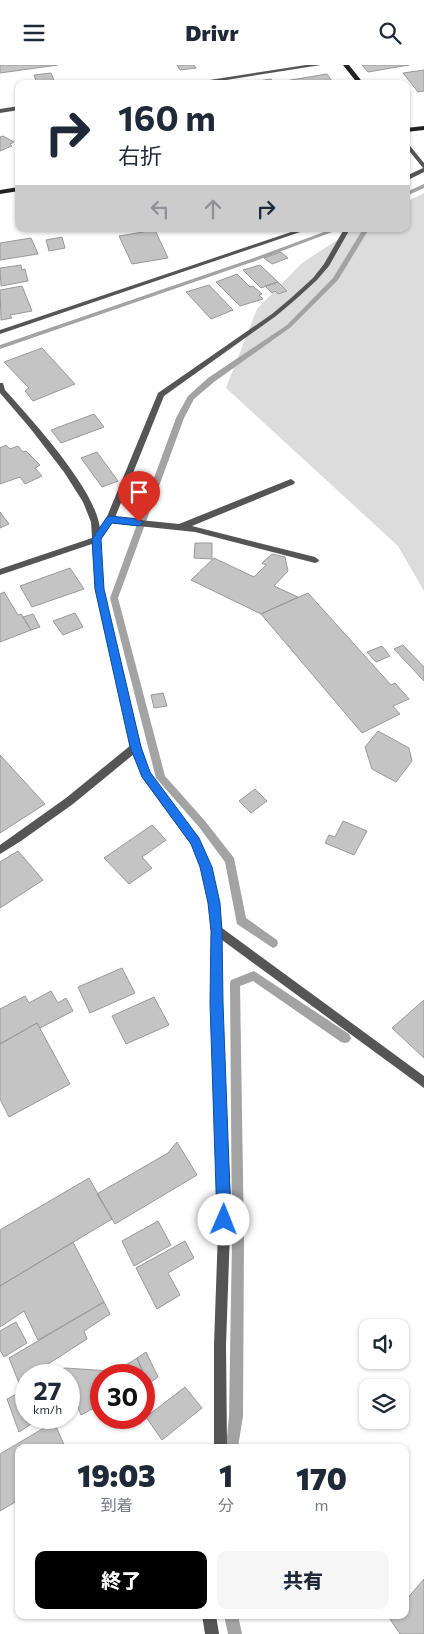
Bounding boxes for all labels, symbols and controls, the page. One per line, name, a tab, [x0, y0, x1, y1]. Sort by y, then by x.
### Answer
icon: menu	[20, 19, 48, 47]
text: Drivr	[185, 19, 239, 46]
icon: search	[376, 19, 404, 47]
text: 160 m	[118, 95, 216, 138]
icon: right	[35, 100, 100, 165]
text: 右折	[118, 142, 162, 169]
icon: left	[146, 195, 174, 223]
icon: ahead	[199, 195, 227, 223]
icon: right	[252, 195, 280, 223]
pin	[118, 471, 160, 522]
icon: arrive	[125, 478, 153, 506]
position arrow	[197, 1193, 249, 1245]
map controls	[359, 1319, 409, 1429]
button: sound	[359, 1319, 409, 1369]
speed limit sign: 30	[90, 1364, 155, 1429]
text: 27	[34, 1375, 61, 1405]
button: layers	[359, 1379, 409, 1429]
text: km/h	[33, 1402, 62, 1416]
text: 19:03	[77, 1456, 156, 1493]
text: 1	[219, 1456, 233, 1493]
text: 170	[296, 1459, 347, 1496]
text: 到着	[100, 1495, 132, 1514]
text: 分	[218, 1495, 234, 1514]
text: m	[314, 1495, 328, 1514]
button: 終了	[35, 1551, 207, 1609]
button: 共有	[217, 1551, 389, 1609]

